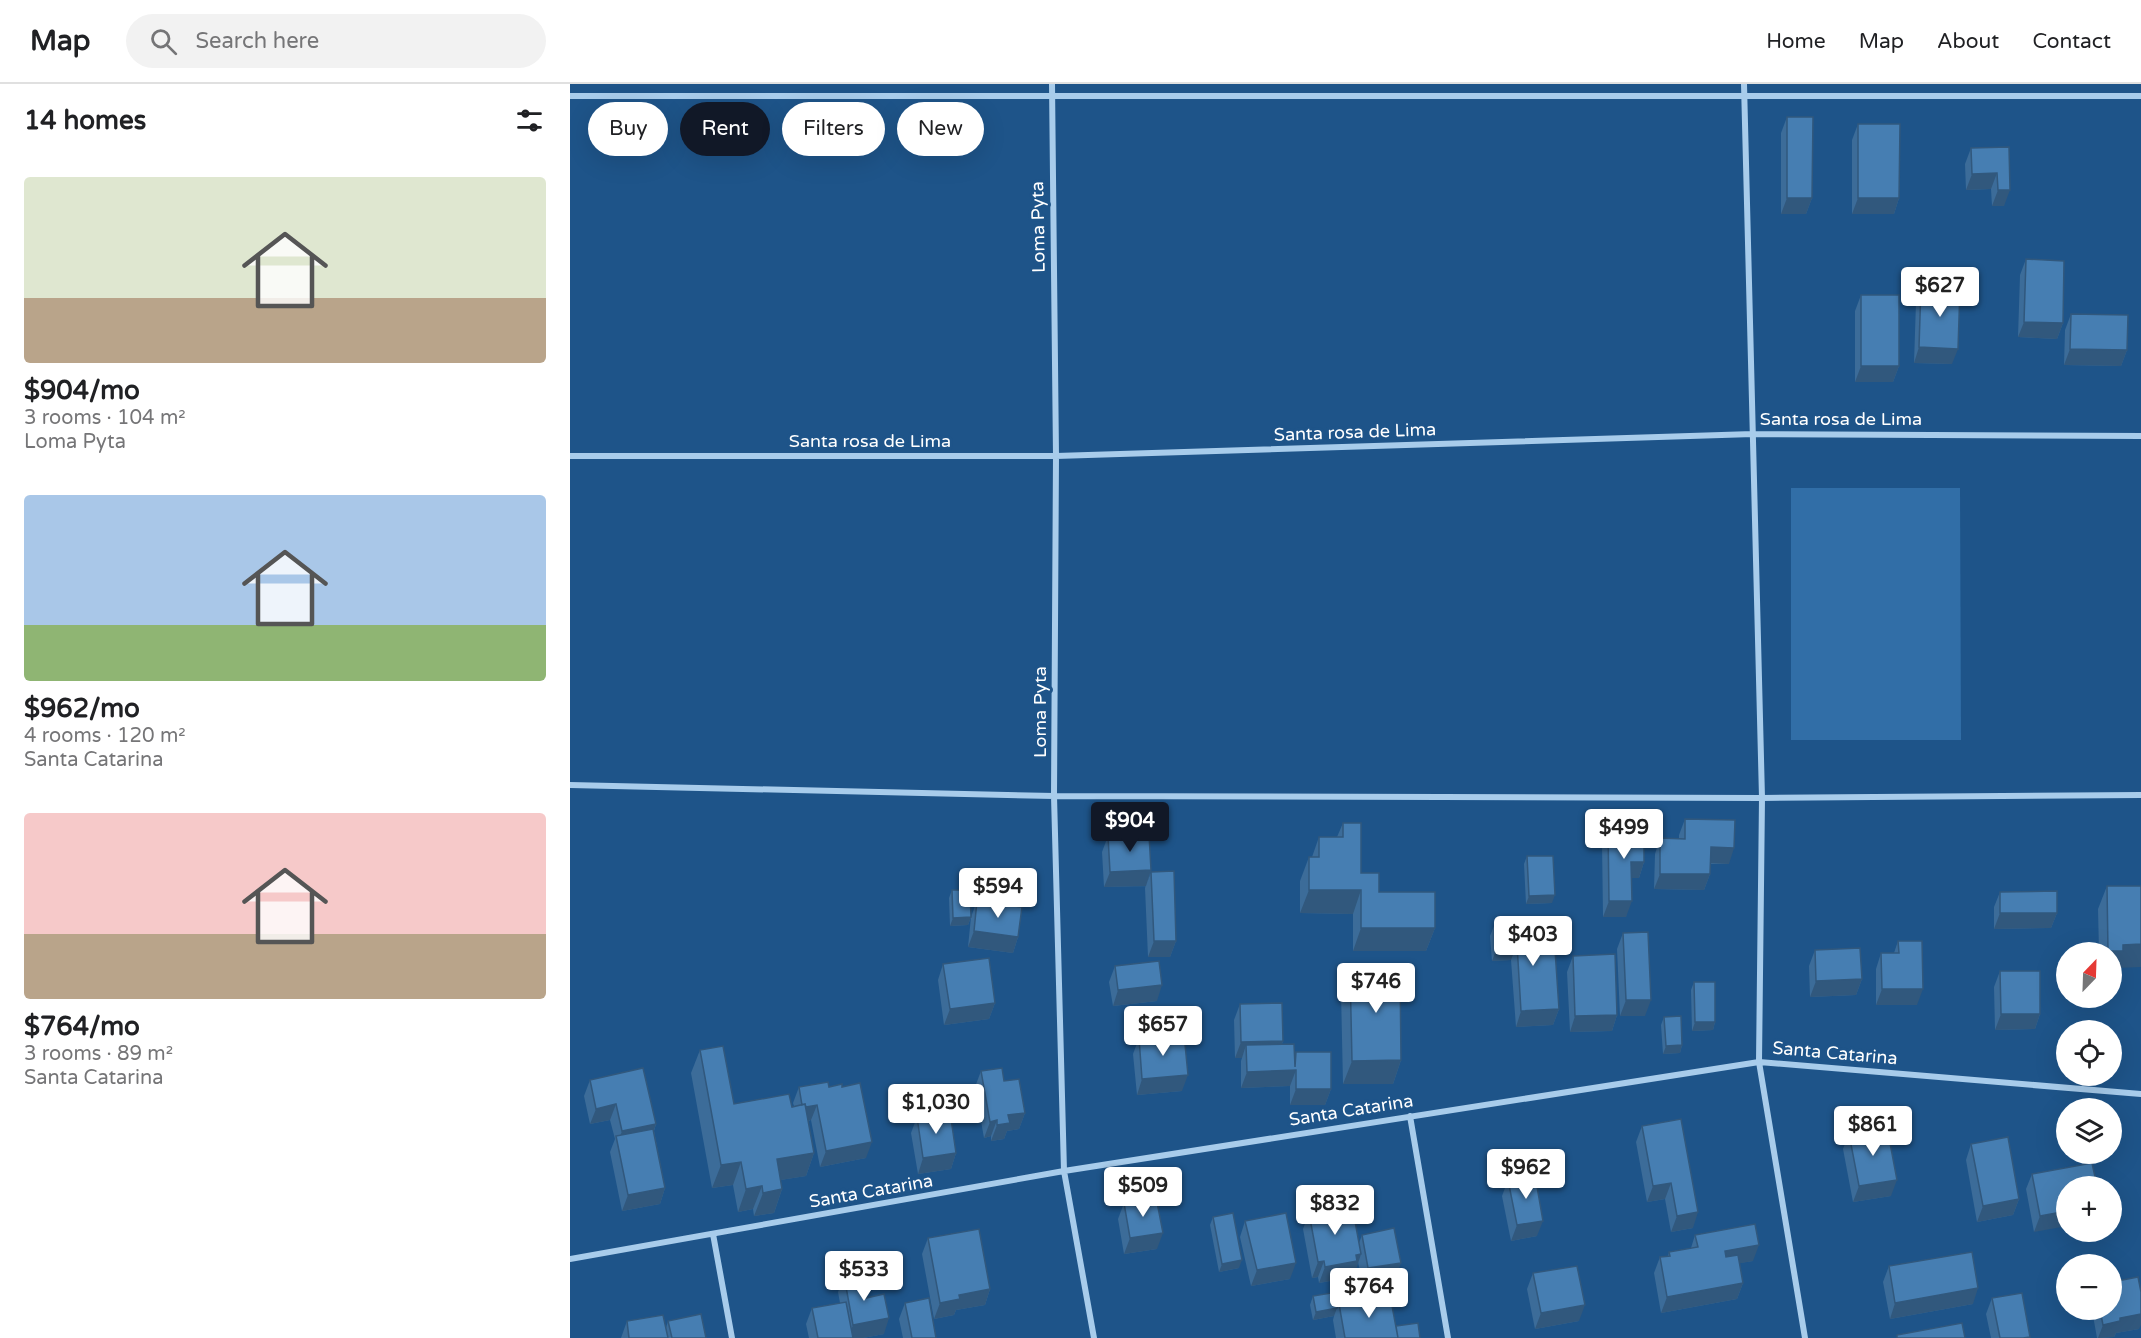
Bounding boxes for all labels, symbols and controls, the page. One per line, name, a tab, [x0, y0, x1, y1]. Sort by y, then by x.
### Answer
search box	[126, 14, 546, 68]
text: Map	[30, 24, 90, 58]
icon: search	[147, 25, 180, 58]
text: Search here	[195, 28, 319, 54]
text: Home	[1766, 29, 1826, 54]
text: Map	[1859, 29, 1904, 54]
text: About	[1937, 29, 1999, 54]
text: Contact	[2032, 29, 2111, 54]
chip: Buy	[588, 102, 668, 156]
chip: Rent	[680, 102, 770, 156]
chip: Filters	[782, 102, 885, 156]
chip: New	[897, 102, 984, 156]
icon: filters	[513, 104, 546, 137]
text: 14 homes	[24, 105, 146, 136]
street label: Loma Pyta	[1026, 181, 1050, 273]
icon: home	[231, 216, 339, 324]
pin: $627	[1904, 267, 1976, 318]
text: $627	[1915, 274, 1965, 298]
text: $904/mo	[24, 375, 140, 406]
text: 3 rooms · 104 m²	[24, 406, 186, 430]
street label: Santa rosa de Lima	[1760, 408, 1922, 430]
street label: Santa rosa de Lima	[1273, 418, 1437, 446]
text: Loma Pyta	[24, 430, 126, 454]
street label: Santa rosa de Lima	[789, 430, 951, 452]
icon: home	[231, 534, 339, 642]
street label: Loma Pyta	[1029, 666, 1051, 758]
text: $962/mo	[24, 693, 140, 724]
text: 4 rooms · 120 m²	[24, 724, 186, 748]
text: Santa Catarina	[24, 748, 163, 772]
pin: $904	[1094, 802, 1166, 853]
text: $904	[1105, 809, 1155, 833]
pin: $499	[1588, 809, 1660, 860]
text: $499	[1599, 816, 1649, 840]
icon: home	[231, 852, 339, 960]
pin: $594	[962, 868, 1034, 919]
text: $594	[973, 875, 1023, 899]
pin: $403	[1497, 916, 1569, 967]
text: $403	[1508, 923, 1558, 947]
north arrow	[2056, 942, 2122, 1008]
map controls	[2056, 942, 2122, 1320]
pin: $746	[1340, 963, 1412, 1014]
text: $746	[1351, 970, 1401, 994]
pin: $657	[1127, 1006, 1199, 1057]
text: $764/mo	[24, 1011, 140, 1042]
text: $657	[1138, 1013, 1188, 1037]
button: locate	[2056, 1020, 2122, 1086]
street label: Santa Catarina	[1772, 1037, 1898, 1069]
text: 3 rooms · 89 m²	[24, 1042, 173, 1066]
text: Santa Catarina	[24, 1066, 163, 1090]
pin: $1,030	[887, 1084, 985, 1135]
street label: Santa Catarina	[1287, 1089, 1415, 1131]
text: $1,030	[902, 1091, 970, 1115]
button: layers	[2056, 1098, 2122, 1164]
pin: $861	[1837, 1106, 1909, 1157]
text: $861	[1848, 1113, 1898, 1137]
pin: $962	[1490, 1149, 1562, 1200]
text: $962	[1501, 1156, 1551, 1180]
pin: $509	[1107, 1167, 1179, 1218]
street label: Santa Catarina	[807, 1169, 935, 1213]
text: $509	[1118, 1174, 1168, 1198]
button: +	[2056, 1176, 2122, 1242]
pin: $832	[1299, 1185, 1371, 1236]
text: $832	[1310, 1192, 1360, 1216]
pin: $533	[828, 1251, 900, 1302]
button: −	[2056, 1254, 2122, 1320]
text: $533	[839, 1258, 889, 1282]
pin: $764	[1333, 1268, 1405, 1319]
text: $764	[1344, 1275, 1394, 1299]

